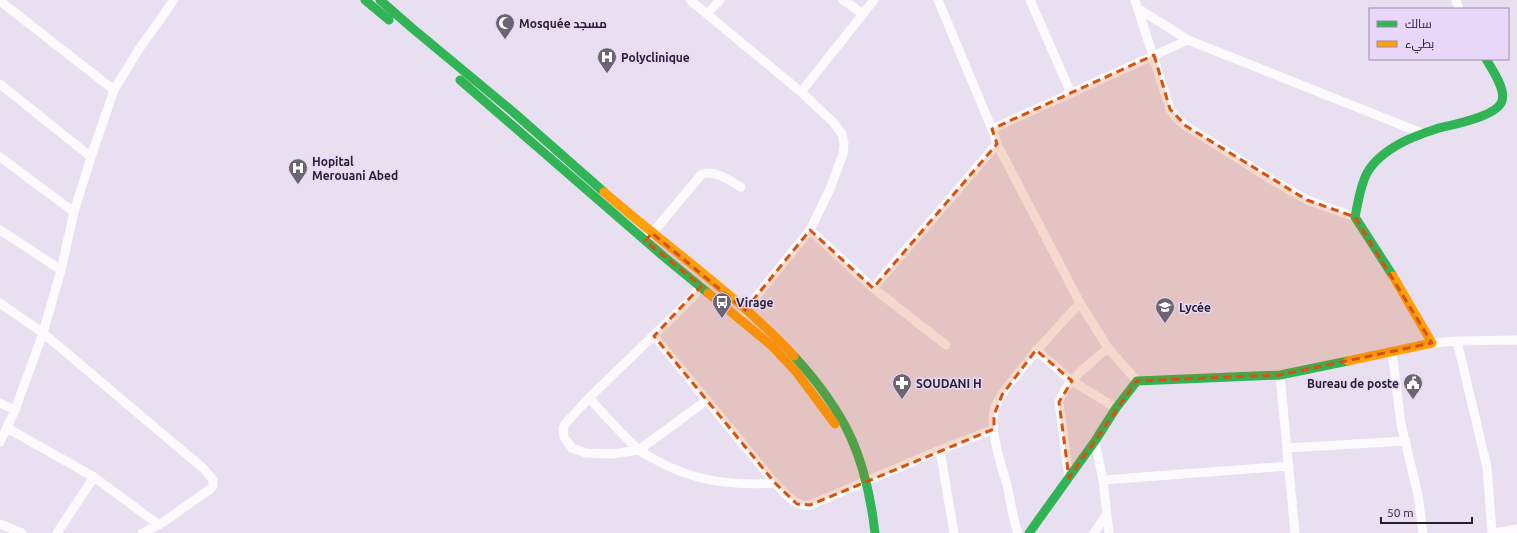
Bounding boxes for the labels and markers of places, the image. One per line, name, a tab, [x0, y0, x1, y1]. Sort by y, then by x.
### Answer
mosque icon: Mosquée مسجد	[494, 12, 516, 40]
place label: Mosquée مسجد	[519, 17, 607, 31]
hospital icon: Polyclinique	[596, 46, 618, 74]
place label: Polyclinique	[621, 51, 690, 64]
place label: Hopital Merouani Abed	[312, 155, 398, 182]
hospital icon: Hopital Merouani Abed	[287, 157, 309, 185]
bus stop icon: Virage	[711, 291, 733, 319]
place label: Virage	[736, 296, 774, 309]
school or university icon: Lycée	[1154, 296, 1176, 324]
place label: Lycée	[1179, 301, 1211, 314]
pharmacy icon: SOUDANI H	[891, 372, 913, 400]
public building icon: Bureau de poste	[1402, 372, 1424, 400]
place label: SOUDANI H	[916, 377, 982, 390]
place label: Bureau de poste	[1307, 377, 1399, 390]

